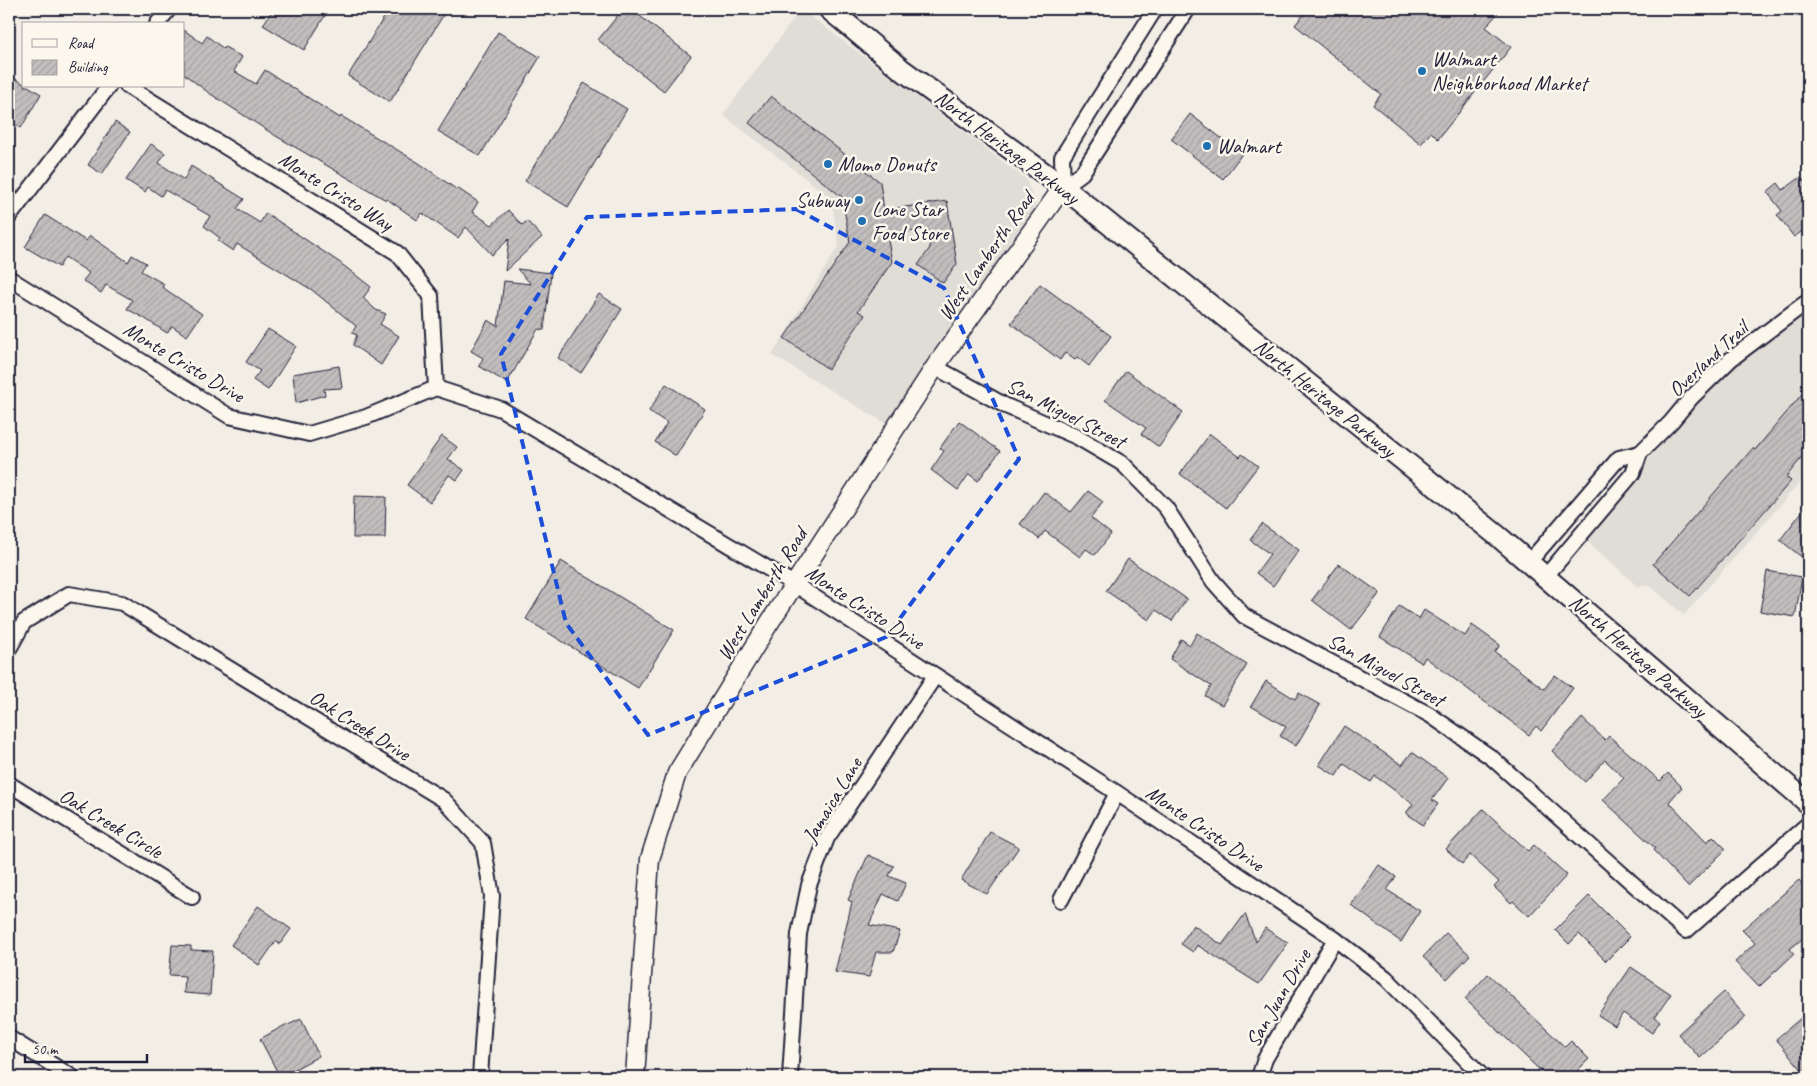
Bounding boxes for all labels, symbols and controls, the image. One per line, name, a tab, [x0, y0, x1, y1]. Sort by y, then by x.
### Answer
legend	[22, 22, 185, 88]
text: Road	[68, 34, 95, 53]
place label: Walmart Neighborhood Market	[1432, 46, 1590, 96]
text: Building	[68, 58, 108, 77]
marker: Walmart Neighborhood Market	[1416, 65, 1428, 77]
street label: North Heritage Parkway	[930, 84, 1086, 211]
place label: Walmart	[1217, 133, 1283, 159]
marker: Walmart	[1201, 140, 1213, 152]
street label: Monte Cristo Way	[274, 146, 399, 237]
place label: Momo Donuts	[838, 151, 938, 177]
marker: Momo Donuts	[822, 158, 834, 170]
street label: West Lamberth Road	[932, 184, 1042, 325]
place label: Subway	[796, 187, 851, 213]
marker: Subway	[853, 194, 865, 206]
place label: Lone Star Food Store	[872, 196, 950, 246]
marker: Lone Star Food Store	[856, 215, 868, 227]
street label: Overland Trail	[1663, 313, 1756, 402]
street label: Monte Cristo Drive	[119, 316, 250, 409]
street label: North Heritage Parkway	[1249, 333, 1402, 464]
street label: San Miguel Street	[1003, 372, 1132, 455]
street label: West Lamberth Road	[711, 520, 815, 665]
street label: Monte Cristo Drive	[801, 559, 930, 656]
street label: North Heritage Parkway	[1564, 589, 1714, 724]
street label: San Miguel Street	[1323, 627, 1451, 714]
street label: Oak Creek Drive	[305, 684, 416, 767]
street label: Jamaica Lane	[796, 752, 868, 848]
street label: Monte Cristo Drive	[1141, 779, 1270, 878]
street label: Oak Creek Circle	[55, 782, 168, 865]
street label: San Juan Drive	[1240, 943, 1317, 1052]
scale bar	[25, 1031, 148, 1063]
text: 50 m	[32, 1040, 59, 1059]

